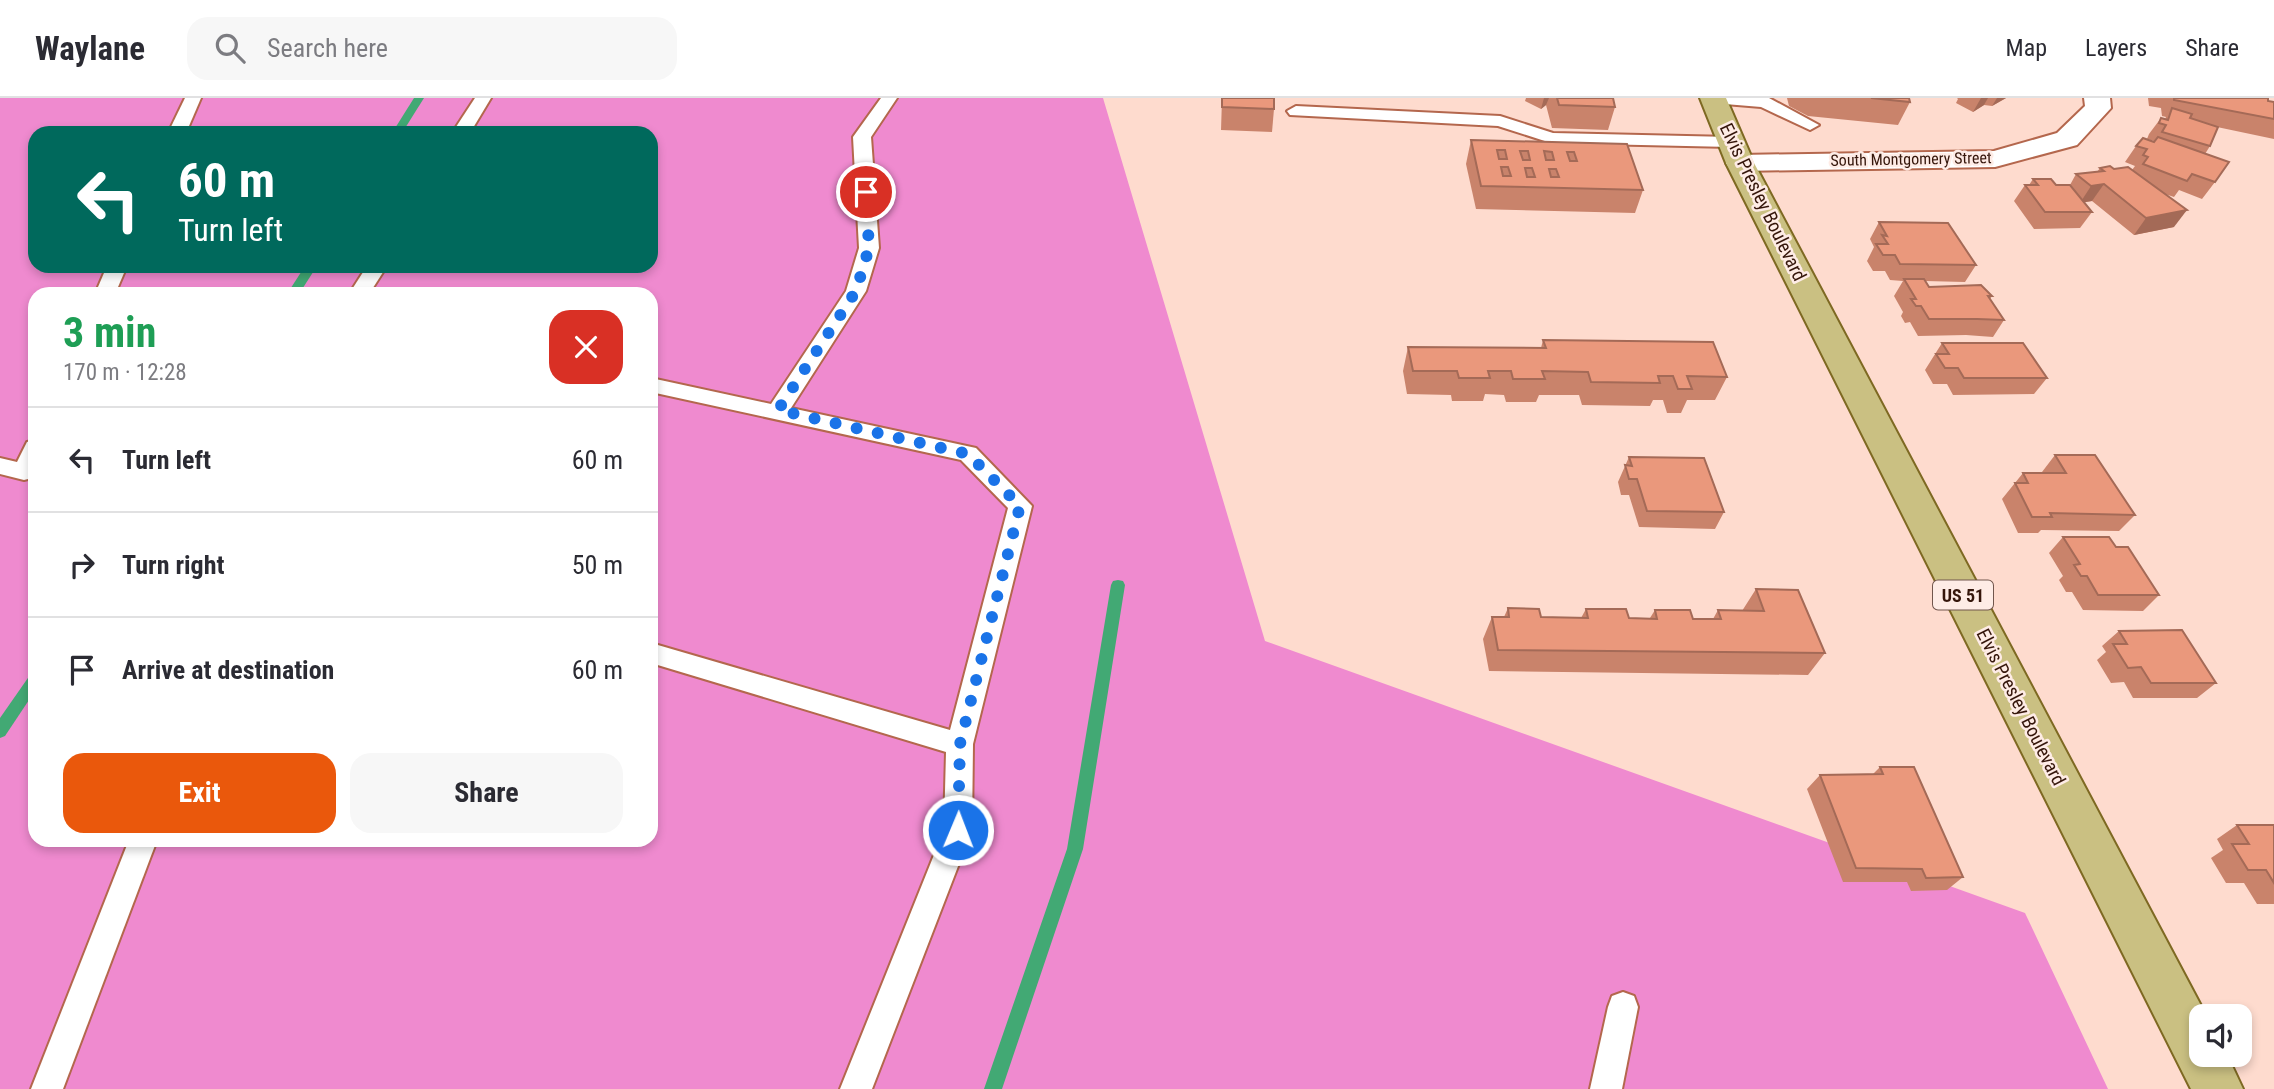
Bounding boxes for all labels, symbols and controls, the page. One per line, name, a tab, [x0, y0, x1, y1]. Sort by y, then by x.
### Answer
search box	[187, 17, 677, 80]
text: Waylane	[35, 29, 145, 68]
icon: search	[211, 29, 249, 67]
text: Search here	[267, 33, 388, 63]
text: Map	[2006, 34, 2047, 62]
text: Layers	[2085, 34, 2147, 62]
text: Share	[2185, 34, 2239, 62]
street label: Elvis Presley Boulevard	[1715, 119, 1811, 285]
street label: South Montgomery Street	[1830, 148, 1992, 170]
text: 60 m	[178, 152, 275, 209]
icon: left	[63, 154, 154, 245]
pin	[836, 162, 896, 222]
icon: arrive	[847, 173, 885, 211]
text: Turn left	[178, 211, 283, 249]
text: 3 min	[63, 308, 156, 357]
button: close	[549, 310, 623, 384]
text: 170 m · 12:28	[63, 359, 187, 386]
icon: left	[63, 441, 101, 479]
text: Turn left	[122, 445, 211, 475]
text: 60 m	[572, 445, 623, 475]
icon: right	[63, 546, 101, 584]
text: Turn right	[122, 550, 224, 580]
text: 50 m	[572, 550, 623, 580]
road number: US 51	[1933, 580, 1993, 610]
street label: Elvis Presley Boulevard	[1972, 625, 2070, 789]
icon: arrive	[63, 651, 101, 689]
text: Arrive at destination	[122, 655, 334, 685]
text: 60 m	[572, 655, 623, 685]
button: Exit	[63, 753, 336, 833]
button: Share	[350, 753, 623, 833]
position arrow	[921, 793, 995, 867]
map controls	[2189, 1004, 2252, 1067]
button: sound	[2189, 1004, 2252, 1067]

